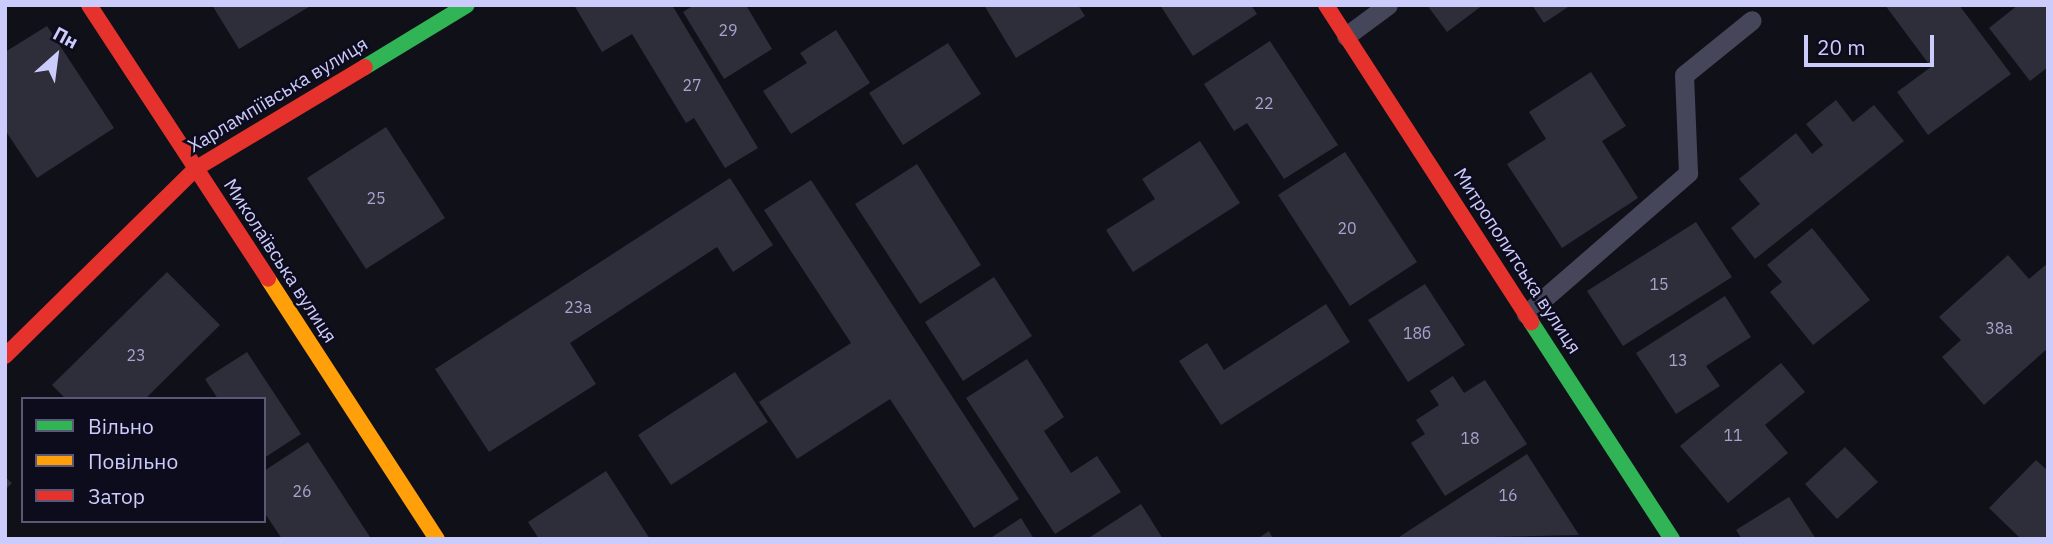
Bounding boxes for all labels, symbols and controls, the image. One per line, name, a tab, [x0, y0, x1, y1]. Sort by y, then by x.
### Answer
house number: 29	[718, 20, 738, 40]
north arrow	[21, 21, 91, 91]
text: Пн	[49, 21, 83, 54]
scale bar	[1808, 21, 1938, 65]
street label: Харлампіївська вулиця	[184, 32, 372, 158]
text: 20 m	[1817, 33, 1866, 61]
house number: 27	[682, 75, 702, 95]
house number: 22	[1254, 93, 1274, 113]
street label: Митрополитська вулиця	[1448, 164, 1586, 358]
street label: Миколаївська вулиця	[218, 175, 342, 347]
house number: 25	[366, 188, 386, 208]
house number: 20	[1337, 218, 1357, 238]
house number: 15	[1649, 274, 1669, 294]
house number: 23а	[564, 297, 592, 317]
house number: 38а	[1985, 318, 2013, 338]
house number: 18б	[1403, 323, 1431, 343]
house number: 23	[126, 345, 146, 365]
house number: 13	[1668, 350, 1688, 370]
legend	[21, 397, 266, 523]
text: Вільно	[88, 412, 154, 440]
house number: 11	[1723, 425, 1743, 445]
house number: 18	[1460, 428, 1480, 448]
text: Повільно	[88, 447, 178, 475]
house number: 26	[292, 481, 312, 501]
text: Затор	[88, 482, 145, 510]
house number: 16	[1498, 485, 1518, 505]

